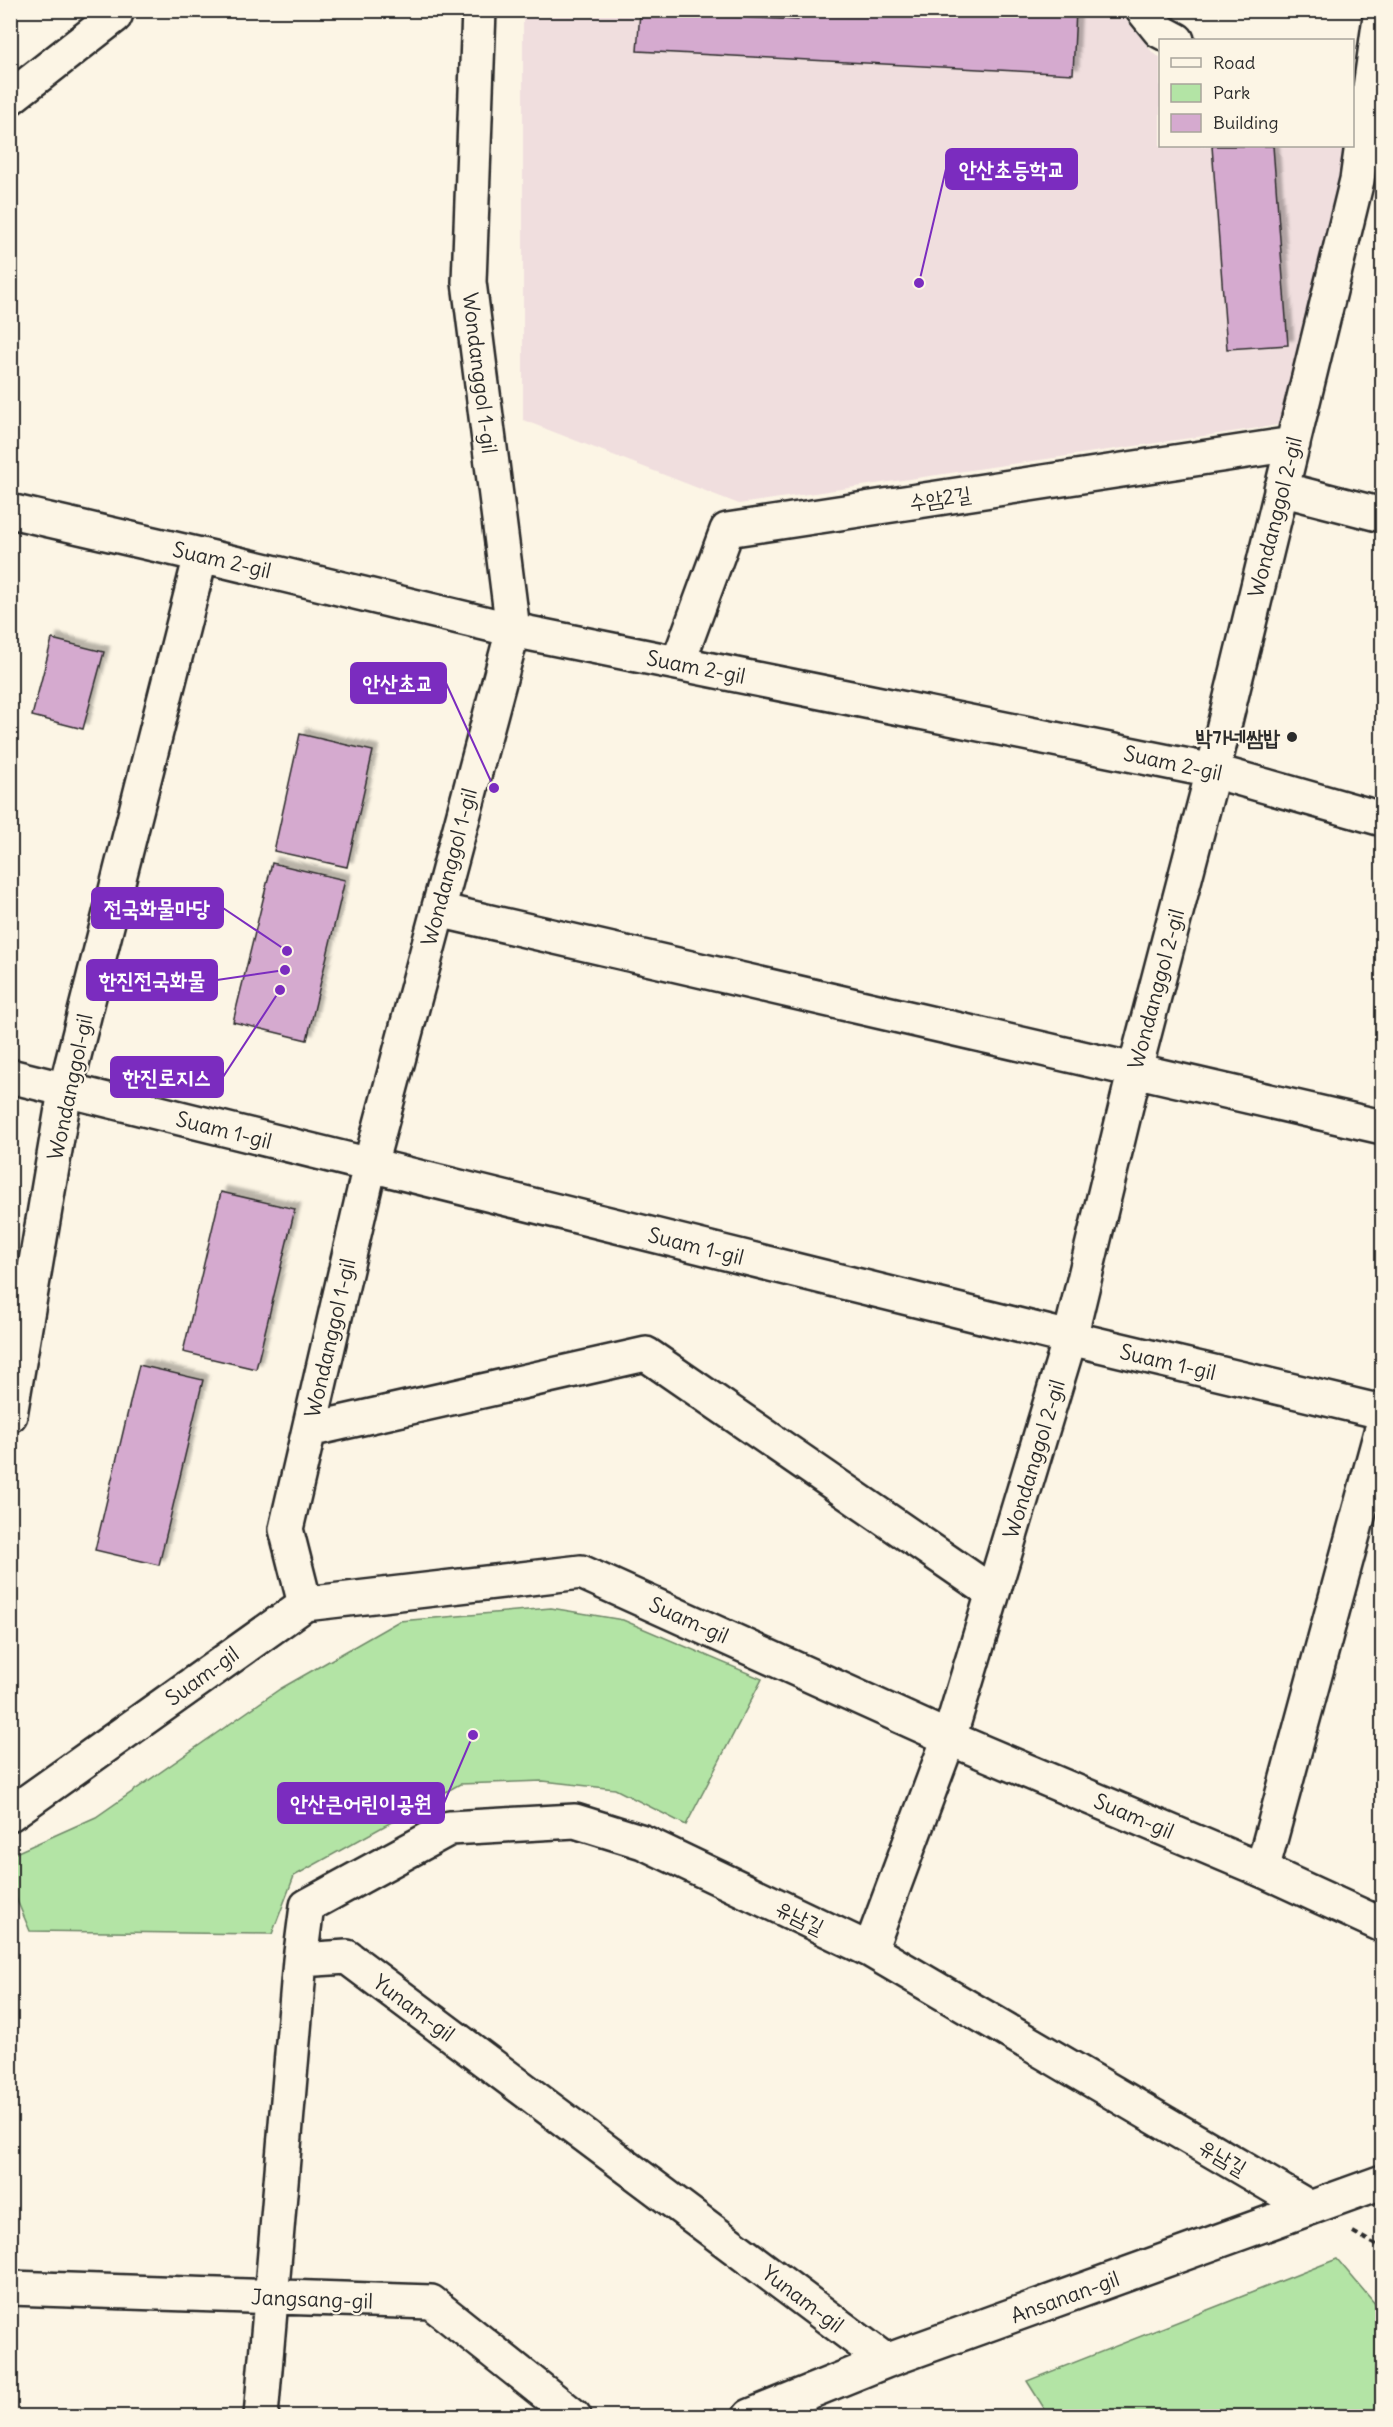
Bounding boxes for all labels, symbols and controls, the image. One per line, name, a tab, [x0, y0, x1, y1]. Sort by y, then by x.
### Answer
legend	[1159, 39, 1354, 147]
text: Road	[1213, 51, 1256, 74]
text: Park	[1213, 81, 1250, 104]
text: Building	[1213, 111, 1278, 134]
callout: 안산초등학교	[946, 149, 1077, 189]
text: 안산초등학교	[959, 155, 1065, 183]
street label: Wondanggol 1-gil	[457, 291, 503, 455]
street label: Wondanggol 2-gil	[1242, 434, 1308, 600]
street label: 수암2길	[907, 480, 973, 516]
street label: Suam 2-gil	[170, 536, 274, 584]
street label: Suam 2-gil	[644, 644, 748, 690]
callout: 안산초교	[351, 663, 446, 703]
text: 안산초교	[363, 669, 433, 697]
place label: 박가네쌈밥	[1196, 724, 1281, 751]
marker: 박가네쌈밥	[1285, 730, 1299, 744]
street label: Suam 2-gil	[1121, 739, 1225, 787]
street label: Wondanggol 1-gil	[415, 785, 483, 949]
callout: 전국화물마당	[92, 888, 223, 928]
text: 전국화물마당	[104, 894, 210, 922]
street label: Wondanggol 2-gil	[1122, 906, 1190, 1072]
callout: 한진전국화물	[87, 960, 217, 1000]
text: 한진전국화물	[98, 966, 205, 994]
street label: Wondanggol-gil	[41, 1011, 99, 1163]
callout: 한진로지스	[111, 1057, 223, 1097]
text: 한진로지스	[122, 1063, 211, 1091]
street label: Suam 1-gil	[173, 1105, 275, 1155]
street label: Suam 1-gil	[645, 1221, 747, 1271]
street label: Wondanggol 1-gil	[299, 1256, 361, 1420]
street label: Suam 1-gil	[1117, 1338, 1219, 1386]
street label: Wondanggol 2-gil	[997, 1376, 1071, 1542]
street label: Suam-gil	[645, 1591, 733, 1649]
street label: Suam-gil	[160, 1640, 244, 1712]
callout: 안산큰어린이공원	[278, 1783, 444, 1823]
street label: Suam-gil	[1090, 1787, 1178, 1845]
text: 안산큰어린이공원	[290, 1789, 432, 1817]
street label: 유남길	[771, 1894, 829, 1940]
street label: Yunam-gil	[368, 1969, 460, 2047]
street label: 유남길	[1194, 2133, 1252, 2181]
street label: Yunam-gil	[757, 2260, 849, 2338]
street label: Ansanan-gil	[1007, 2265, 1123, 2329]
street label: Jangsang-gil	[251, 2283, 373, 2315]

